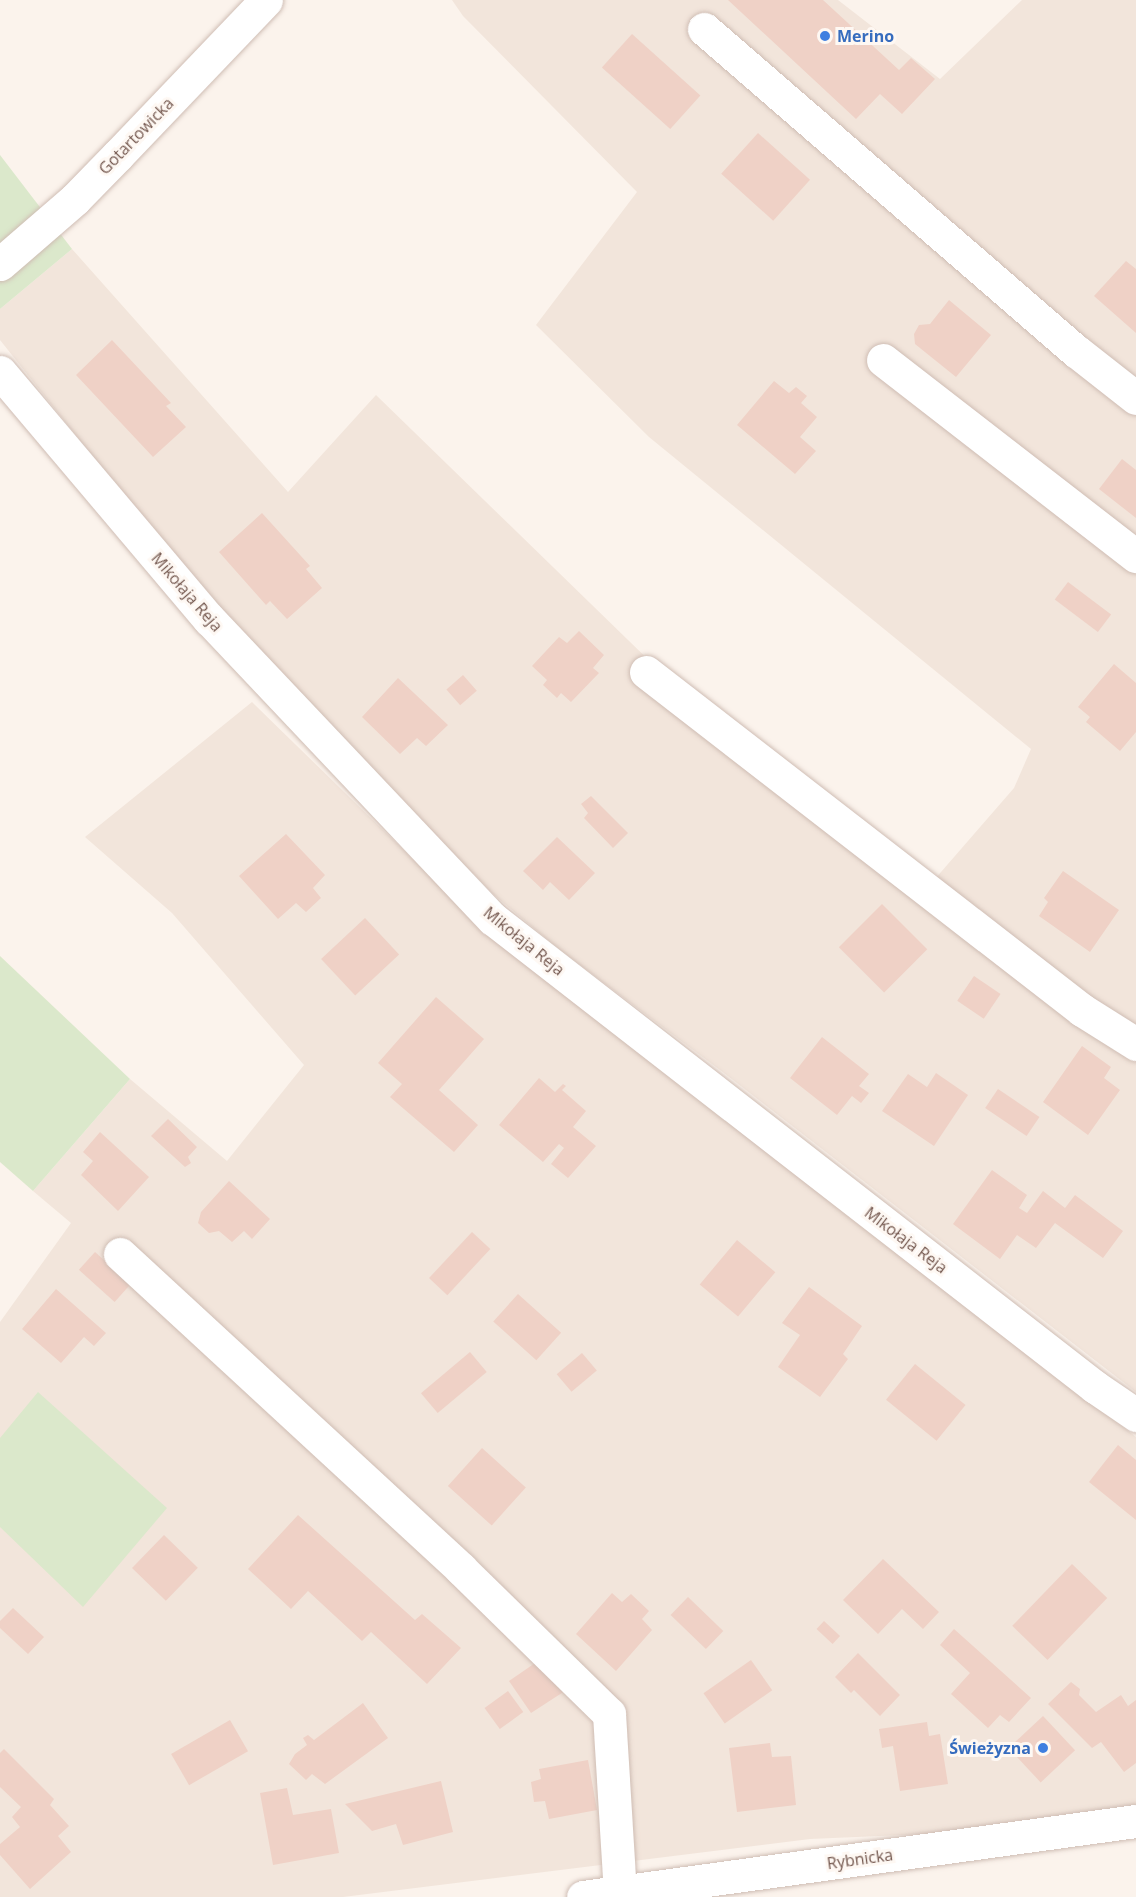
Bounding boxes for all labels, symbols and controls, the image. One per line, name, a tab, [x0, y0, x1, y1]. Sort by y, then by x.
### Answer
place label: Merino	[837, 26, 894, 46]
marker: Merino	[818, 29, 832, 43]
street label: Gotartowicka	[95, 94, 177, 178]
street label: Mikołaja Reja	[148, 549, 226, 635]
street label: Mikołaja Reja	[480, 903, 568, 979]
street label: Mikołaja Reja	[861, 1203, 951, 1277]
place label: Świeżyzna	[949, 1738, 1031, 1758]
marker: Świeżyzna	[1036, 1741, 1050, 1755]
street label: Rybnicka	[826, 1845, 894, 1873]

